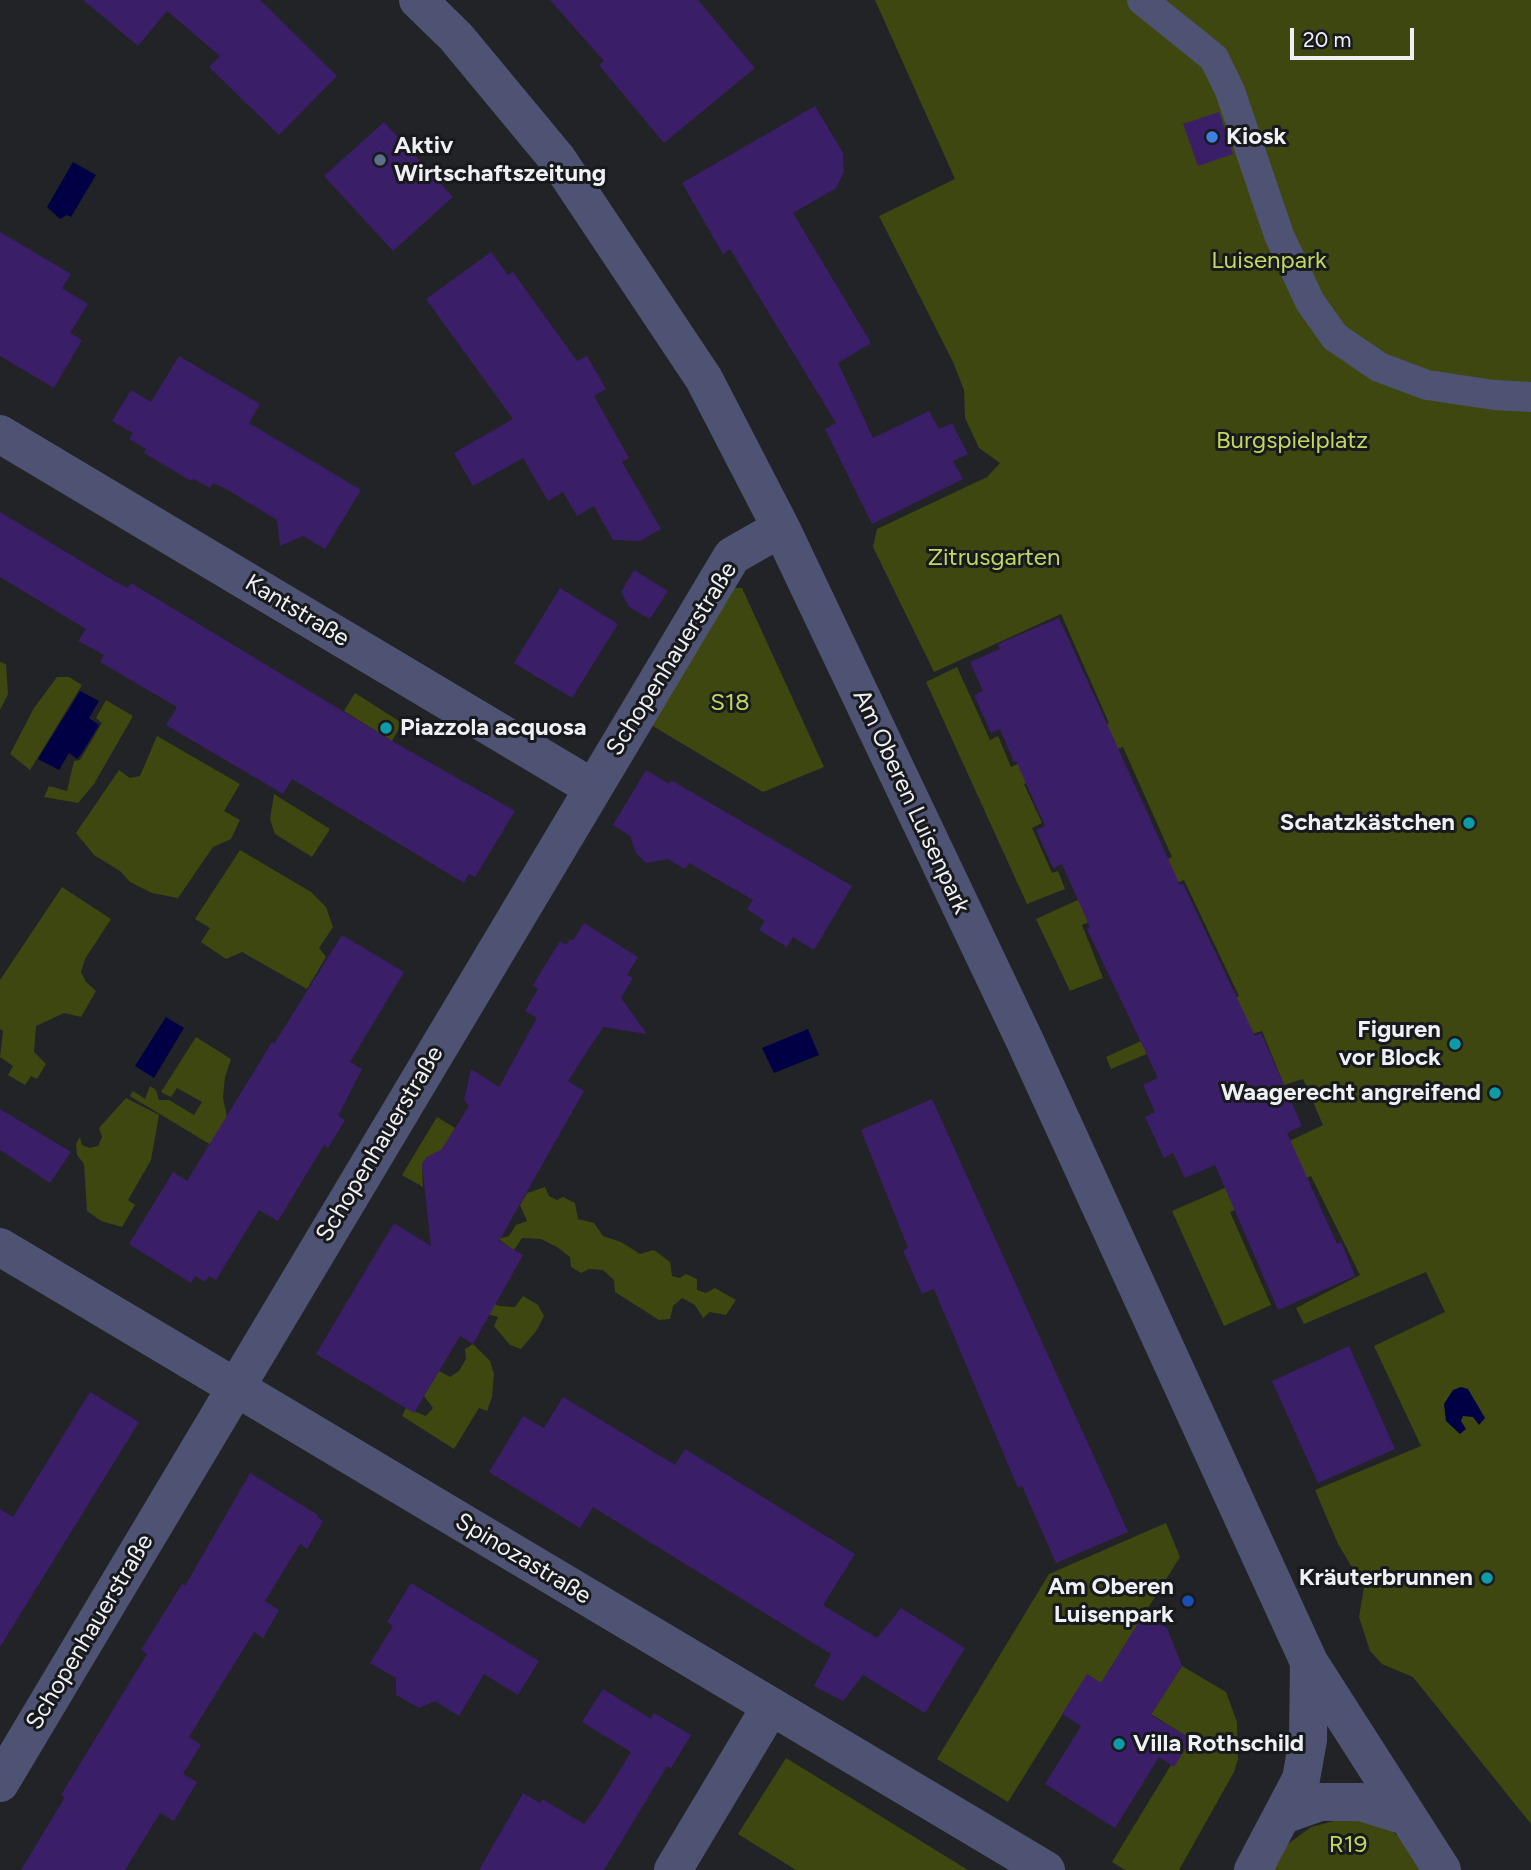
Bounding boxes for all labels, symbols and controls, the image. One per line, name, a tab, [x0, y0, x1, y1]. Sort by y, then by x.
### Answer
scale bar	[1293, 14, 1417, 58]
text: 20 m	[1303, 27, 1351, 52]
place label: Kiosk	[1226, 123, 1286, 151]
marker: Kiosk	[1204, 129, 1220, 145]
place label: Aktiv Wirtschaftszeitung	[394, 132, 606, 188]
marker: Aktiv Wirtschaftszeitung	[372, 152, 388, 168]
park label: Luisenpark	[1211, 247, 1327, 275]
park label: Burgspielplatz	[1216, 427, 1368, 455]
park label: Zitrusgarten	[928, 544, 1060, 572]
street label: Schopenhauerstraße	[601, 557, 743, 761]
street label: Kantstraße	[240, 569, 354, 653]
street label: Am Oberen Luisenpark	[846, 685, 976, 919]
park label: S18	[710, 689, 750, 717]
place label: Piazzola acquosa	[400, 714, 586, 742]
marker: Piazzola acquosa	[378, 720, 394, 736]
place label: Schatzkästchen	[1280, 809, 1455, 837]
marker: Schatzkästchen	[1461, 815, 1477, 831]
place label: Figuren vor Block	[1339, 1016, 1441, 1072]
marker: Figuren vor Block	[1447, 1036, 1463, 1052]
street label: Schopenhauerstraße	[310, 1041, 450, 1247]
place label: Waagerecht angreifend	[1221, 1079, 1481, 1107]
marker: Waagerecht angreifend	[1487, 1085, 1503, 1101]
street label: Spinozastraße	[450, 1507, 596, 1611]
street label: Schopenhauerstraße	[20, 1529, 160, 1735]
place label: Kräuterbrunnen	[1299, 1564, 1473, 1592]
marker: Kräuterbrunnen	[1479, 1570, 1495, 1586]
place label: Am Oberen Luisenpark	[1048, 1573, 1174, 1629]
marker: Am Oberen Luisenpark	[1180, 1593, 1196, 1609]
place label: Villa Rothschild	[1133, 1730, 1304, 1758]
marker: Villa Rothschild	[1111, 1736, 1127, 1752]
park label: R19	[1329, 1831, 1367, 1859]

